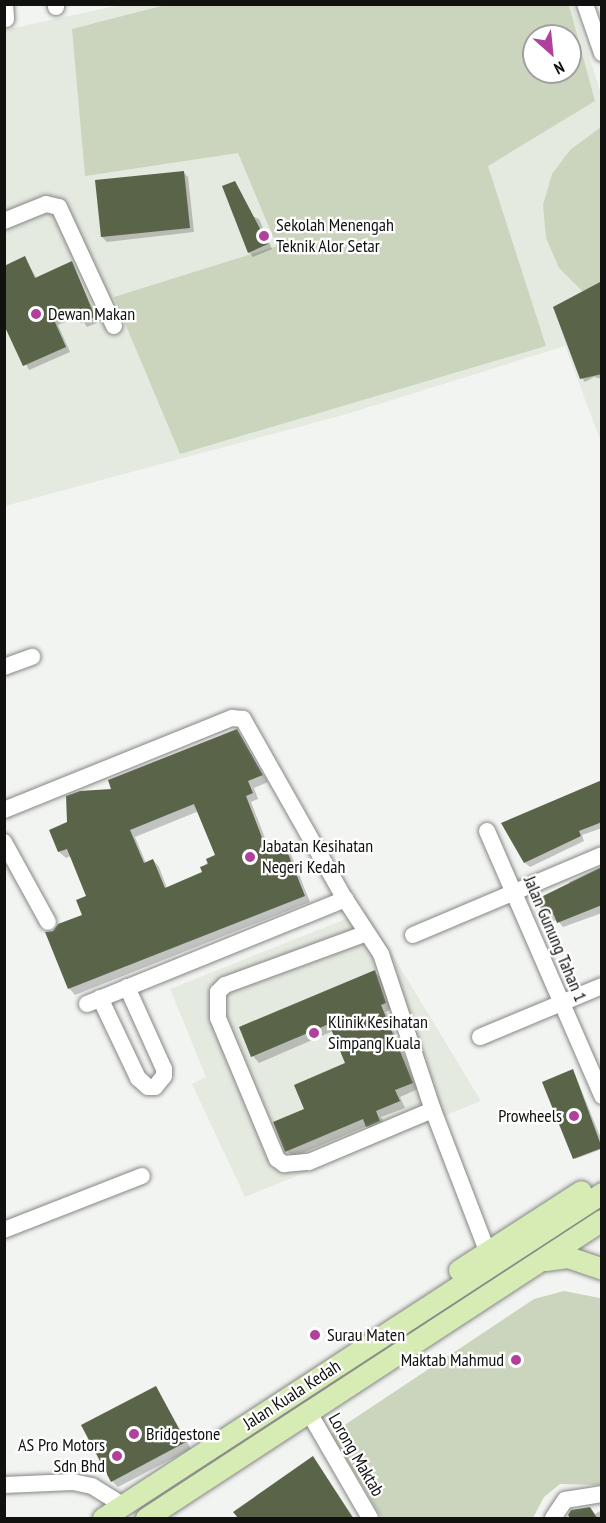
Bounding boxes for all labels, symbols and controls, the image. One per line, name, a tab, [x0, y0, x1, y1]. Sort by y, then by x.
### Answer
north arrow	[522, 24, 582, 84]
text: N	[551, 57, 568, 79]
place label: Sekolah Menengah Teknik Alor Setar	[276, 215, 394, 258]
marker: Sekolah Menengah Teknik Alor Setar	[257, 229, 271, 243]
place label: Dewan Makan	[48, 303, 135, 325]
marker: Dewan Makan	[29, 307, 43, 321]
place label: Jabatan Kesihatan Negeri Kedah	[262, 836, 373, 878]
marker: Jabatan Kesihatan Negeri Kedah	[243, 850, 257, 864]
street label: Jalan Gunung Tahan 1	[519, 873, 591, 1005]
place label: Klinik Kesihatan Simpang Kuala	[328, 1012, 428, 1054]
marker: Klinik Kesihatan Simpang Kuala	[305, 1024, 323, 1042]
place label: Prowheels	[498, 1105, 562, 1127]
marker: Prowheels	[567, 1109, 581, 1123]
place label: Surau Maten	[327, 1324, 405, 1346]
marker: Surau Maten	[308, 1328, 322, 1342]
place label: Maktab Mahmud	[401, 1349, 504, 1371]
marker: Maktab Mahmud	[509, 1353, 523, 1367]
street label: Jalan Kuala Kedah	[239, 1355, 345, 1435]
street label: Lorong Maktab	[324, 1410, 388, 1500]
place label: Bridgestone	[146, 1423, 220, 1445]
marker: Bridgestone	[127, 1427, 141, 1441]
place label: AS Pro Motors Sdn Bhd	[18, 1435, 105, 1478]
marker: AS Pro Motors Sdn Bhd	[110, 1449, 124, 1463]

